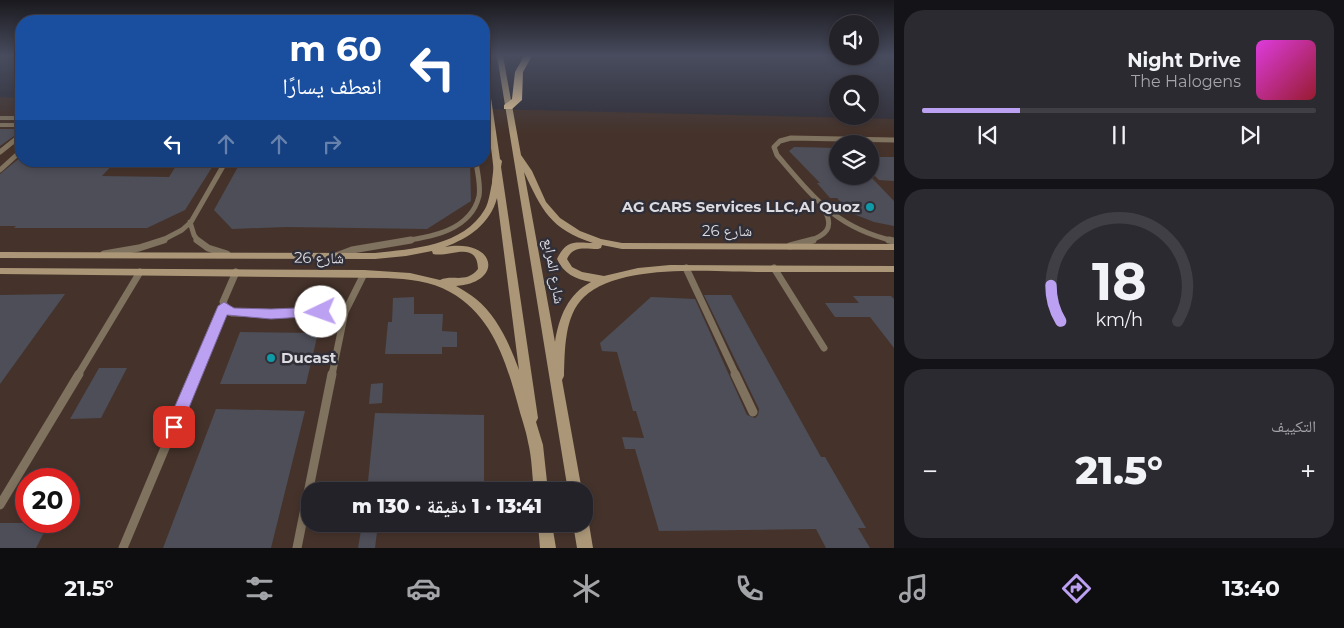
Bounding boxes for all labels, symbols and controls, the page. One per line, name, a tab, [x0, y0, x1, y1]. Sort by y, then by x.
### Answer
map controls	[829, 15, 879, 185]
button: sound	[829, 15, 879, 65]
text: 60 m	[289, 27, 382, 70]
icon: left	[400, 35, 465, 100]
text: Night Drive	[1127, 49, 1241, 72]
text: The Halogens	[1131, 72, 1241, 91]
text: انعطف يسارًا	[283, 73, 382, 100]
button: search	[829, 75, 879, 125]
icon: previous	[974, 121, 1002, 149]
icon: pause	[1105, 121, 1133, 149]
icon: next	[1236, 121, 1264, 149]
icon: left	[159, 130, 187, 158]
icon: ahead	[212, 130, 240, 158]
icon: ahead	[265, 130, 293, 158]
icon: right	[318, 130, 346, 158]
button: layers	[829, 135, 879, 185]
place label: AG CARS Services LLC,Al Quoz	[621, 197, 860, 216]
marker: AG CARS Services LLC,Al Quoz	[864, 201, 876, 213]
street label: شارع 26	[702, 221, 752, 241]
street label: شارع المرابع	[538, 237, 570, 306]
street label: شارع 26	[294, 248, 344, 268]
text: 18	[1092, 250, 1146, 313]
position arrow	[294, 285, 346, 337]
text: km/h	[1095, 309, 1143, 330]
place label: Ducast	[281, 348, 337, 367]
marker: Ducast	[265, 352, 277, 364]
pin	[153, 406, 195, 448]
icon: arrive	[160, 413, 188, 441]
text: التكييف	[1271, 417, 1316, 436]
text: 21.5°	[1075, 447, 1163, 494]
text: −	[922, 454, 938, 488]
text: +	[1300, 454, 1316, 488]
speed limit sign: 20	[15, 468, 80, 533]
text: 13:41 · 1 دقيقة · 130 m	[352, 495, 542, 518]
icon: filters	[242, 571, 277, 606]
icon: car	[406, 571, 441, 606]
icon: climate	[569, 571, 604, 606]
icon: phone	[732, 571, 767, 606]
icon: music	[896, 571, 931, 606]
icon: directions	[1059, 571, 1094, 606]
text: 21.5°	[64, 575, 114, 602]
text: 13:40	[1222, 575, 1280, 602]

